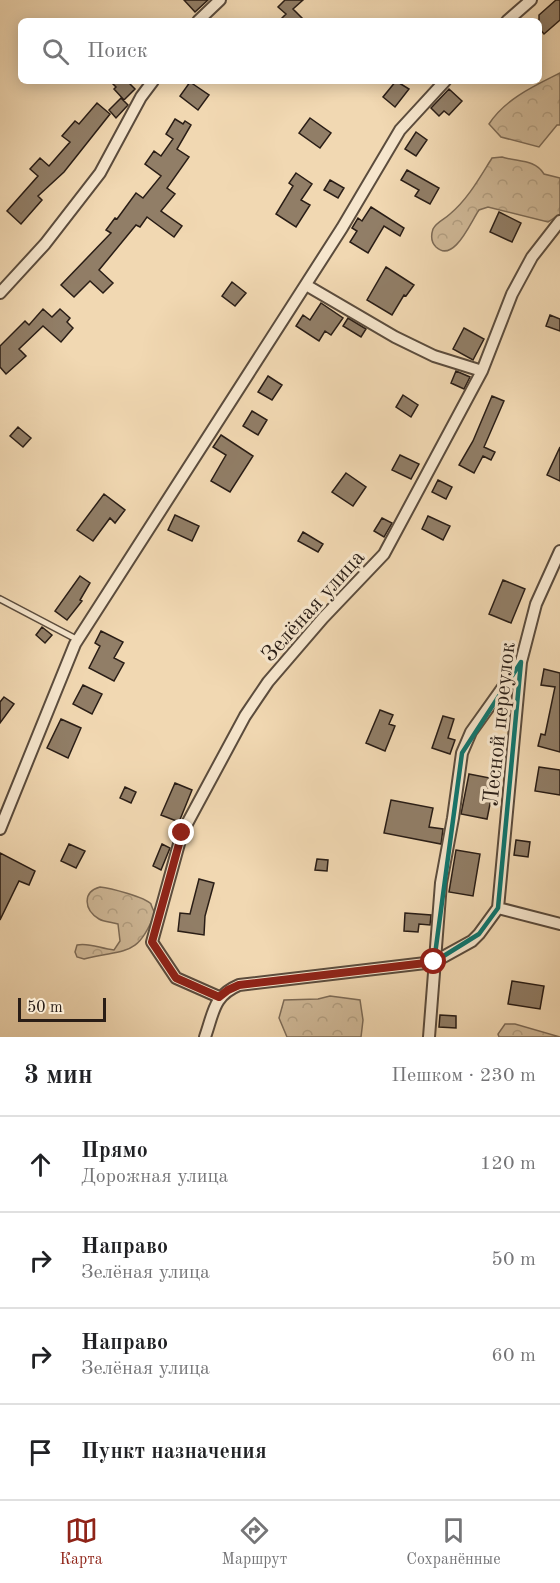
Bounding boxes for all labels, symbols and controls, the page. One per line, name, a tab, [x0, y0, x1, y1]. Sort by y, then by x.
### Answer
search box	[18, 18, 542, 84]
icon: search	[39, 35, 72, 68]
text: Поиск	[87, 40, 148, 62]
street label: Зелёная улица	[258, 546, 369, 666]
street label: Лесной переулок	[480, 641, 520, 807]
route end	[168, 819, 194, 845]
route start	[420, 948, 446, 974]
scale bar	[18, 995, 106, 1022]
text: 50 m	[27, 1000, 63, 1016]
text: 3 мин	[24, 1063, 93, 1089]
text: Пешком · 230 m	[391, 1066, 536, 1086]
text: Прямо	[81, 1140, 148, 1162]
icon: ahead	[24, 1148, 57, 1181]
text: 120 m	[480, 1154, 536, 1174]
text: Дорожная улица	[81, 1167, 228, 1187]
text: Направо	[81, 1236, 168, 1258]
icon: right	[24, 1244, 57, 1277]
text: 50 m	[491, 1250, 536, 1270]
text: Зелёная улица	[81, 1263, 210, 1283]
text: Направо	[81, 1332, 168, 1354]
icon: right	[24, 1340, 57, 1373]
text: 60 m	[491, 1346, 536, 1366]
text: Зелёная улица	[81, 1359, 210, 1379]
icon: arrive	[24, 1436, 57, 1469]
text: Пункт назначения	[81, 1441, 267, 1463]
tab: Карта	[59, 1514, 103, 1570]
tab: Маршрут	[222, 1514, 287, 1570]
tab: Сохранённые	[406, 1514, 501, 1570]

